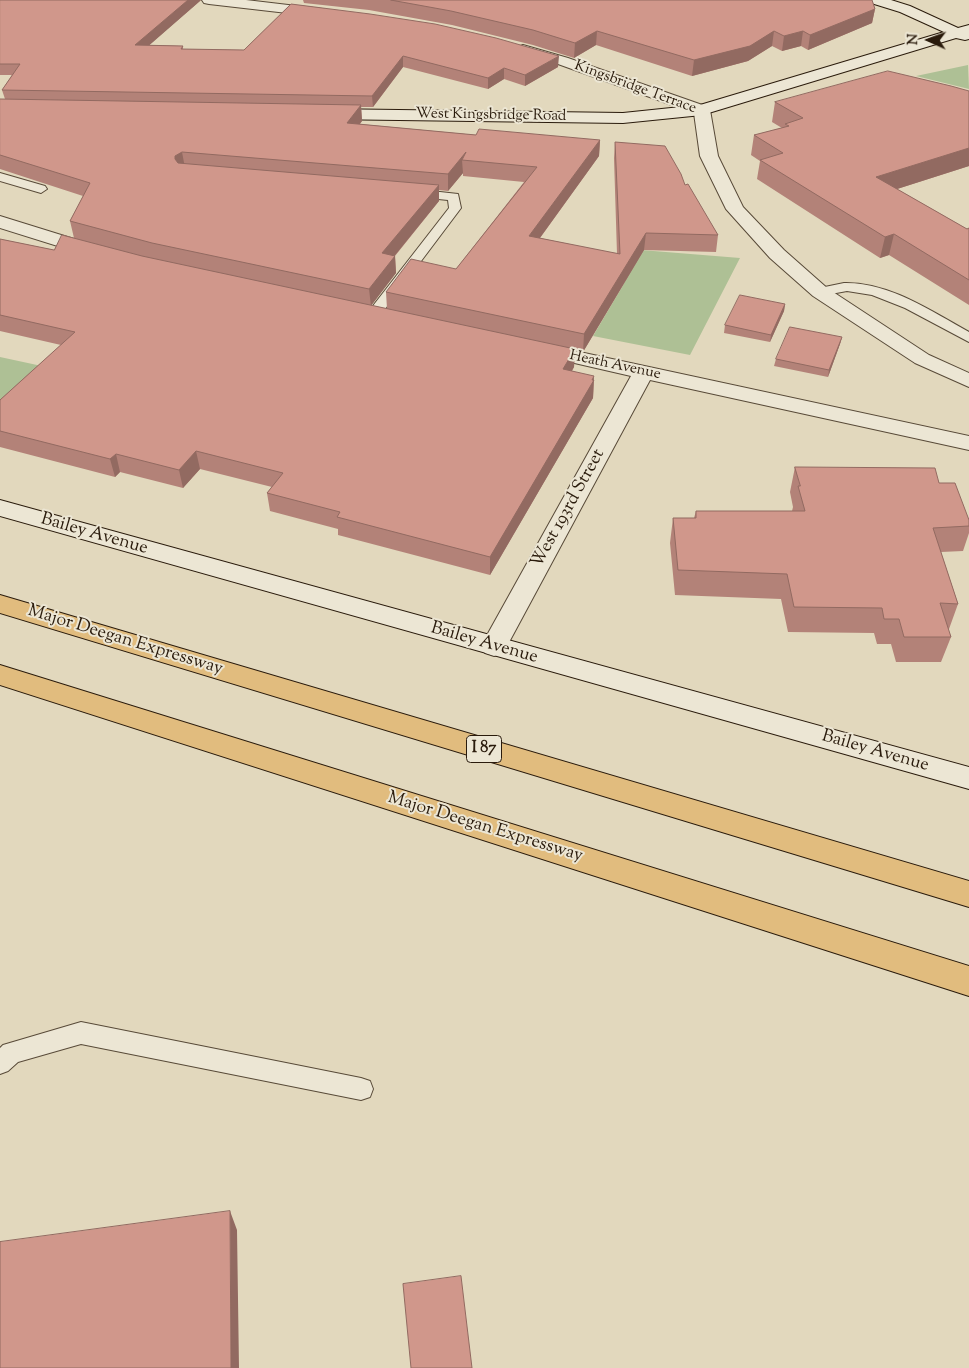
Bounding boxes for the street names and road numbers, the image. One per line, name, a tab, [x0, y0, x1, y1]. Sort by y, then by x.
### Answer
street label: Kingsbridge Terrace	[571, 58, 699, 118]
street label: West Kingsbridge Road	[415, 106, 567, 126]
street label: Heath Avenue	[568, 348, 662, 384]
street label: West 193rd Street	[527, 446, 611, 572]
street label: Bailey Avenue	[38, 509, 150, 561]
street label: Major Deegan Expressway	[25, 601, 225, 681]
street label: Bailey Avenue	[428, 618, 540, 670]
street label: Bailey Avenue	[819, 726, 931, 778]
road number: I 87	[466, 736, 502, 762]
street label: Major Deegan Expressway	[385, 788, 585, 868]

